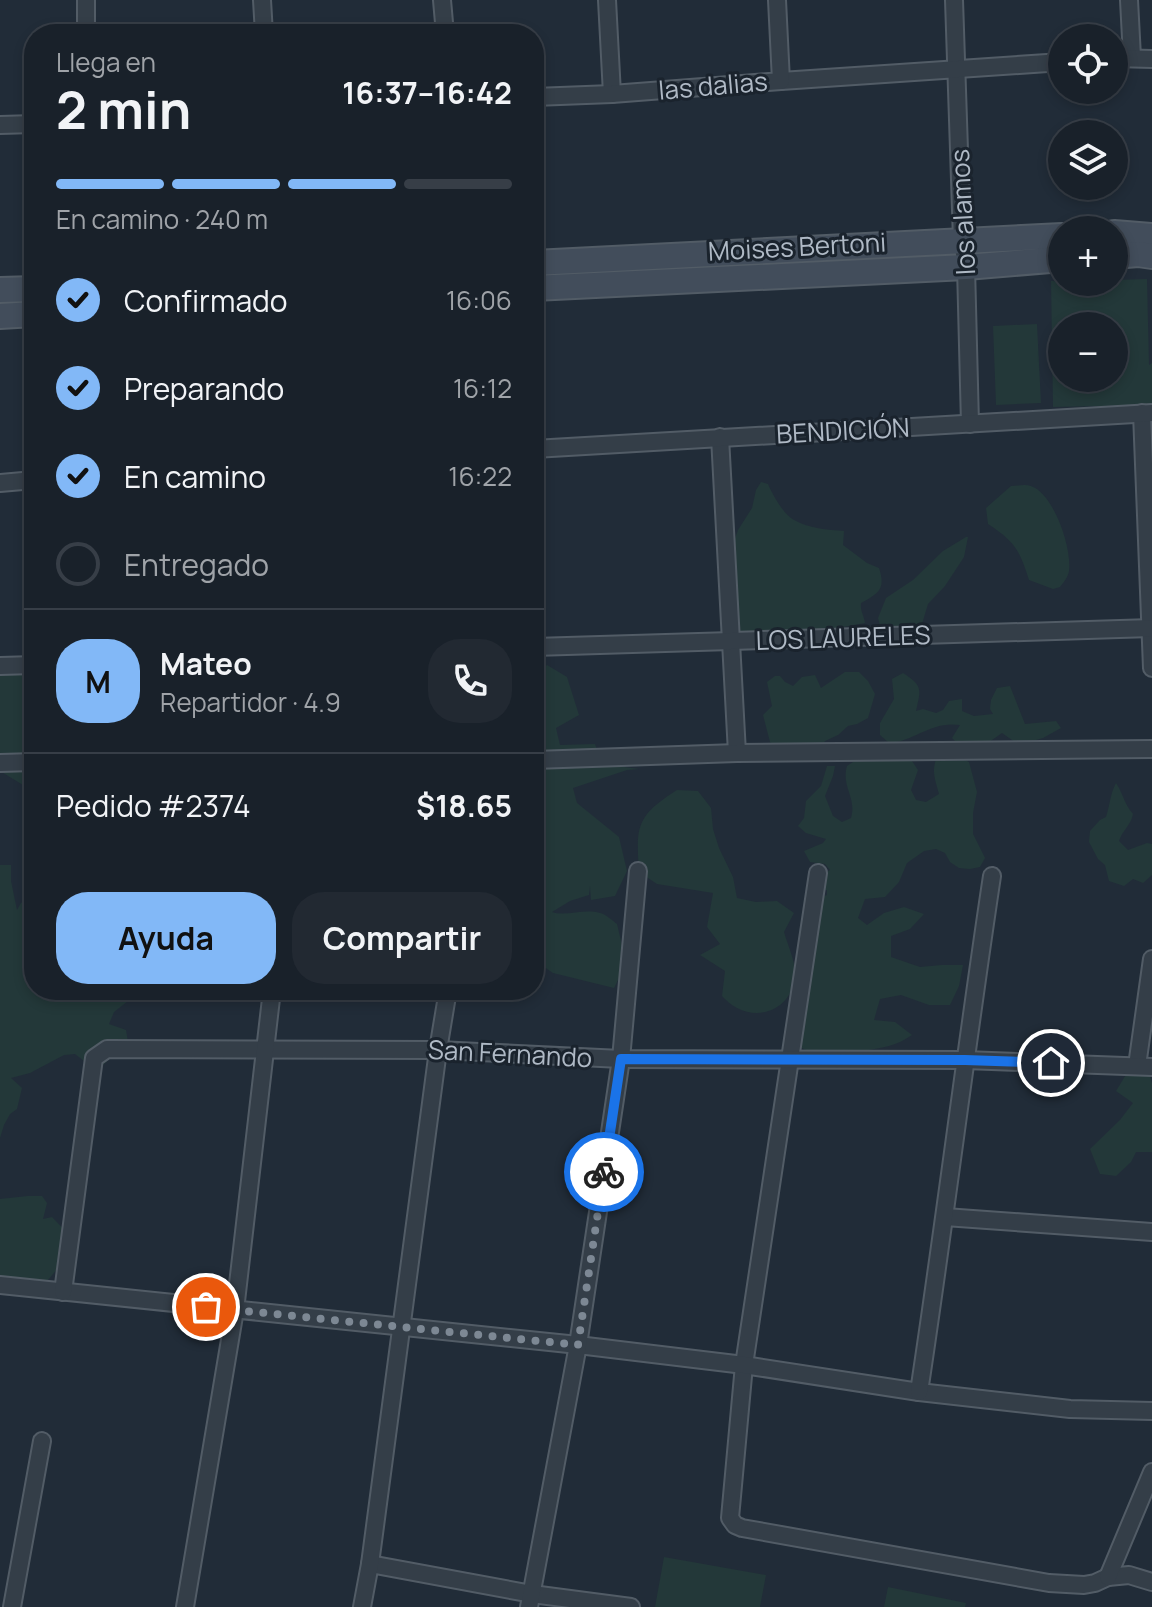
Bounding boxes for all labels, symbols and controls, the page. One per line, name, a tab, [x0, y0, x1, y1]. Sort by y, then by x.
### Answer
map controls	[1048, 24, 1128, 392]
button: locate	[1048, 24, 1128, 104]
text: Llega en	[56, 44, 156, 80]
street label: las dalias	[657, 62, 769, 108]
text: 16:37–16:42	[342, 72, 512, 113]
text: 2 min	[56, 74, 191, 145]
button: layers	[1048, 120, 1128, 200]
street label: los alamos	[941, 148, 983, 276]
text: En camino · 240 m	[56, 201, 268, 237]
button: +	[1048, 216, 1128, 296]
street label: Moises Bertoni	[707, 223, 887, 269]
icon: check	[56, 278, 100, 322]
text: Confirmado	[124, 280, 288, 321]
text: 16:06	[446, 282, 512, 318]
button: −	[1048, 312, 1128, 392]
icon: check	[56, 366, 100, 410]
text: Preparando	[124, 368, 284, 409]
text: 16:12	[453, 370, 512, 406]
street label: BENDICIÓN	[775, 409, 910, 451]
icon: check	[56, 454, 100, 498]
text: En camino	[124, 456, 266, 497]
text: 16:22	[448, 458, 512, 494]
text: Entregado	[124, 544, 269, 585]
street label: LOS LAURELES	[755, 616, 931, 658]
button: phone	[428, 639, 512, 723]
text: Mateo	[160, 643, 252, 684]
text: M	[85, 661, 111, 702]
text: Repartidor · 4.9	[160, 684, 341, 720]
text: Pedido #2374	[56, 785, 251, 826]
text: $18.65	[416, 785, 512, 826]
button: Ayuda	[56, 892, 276, 984]
button: Compartir	[292, 892, 512, 984]
pin	[1017, 1029, 1085, 1097]
street label: San Fernando	[427, 1031, 593, 1075]
icon: home	[1029, 1041, 1073, 1085]
courier	[564, 1132, 644, 1212]
icon: bike	[582, 1150, 626, 1194]
pin	[172, 1273, 240, 1341]
icon: bag	[184, 1285, 228, 1329]

